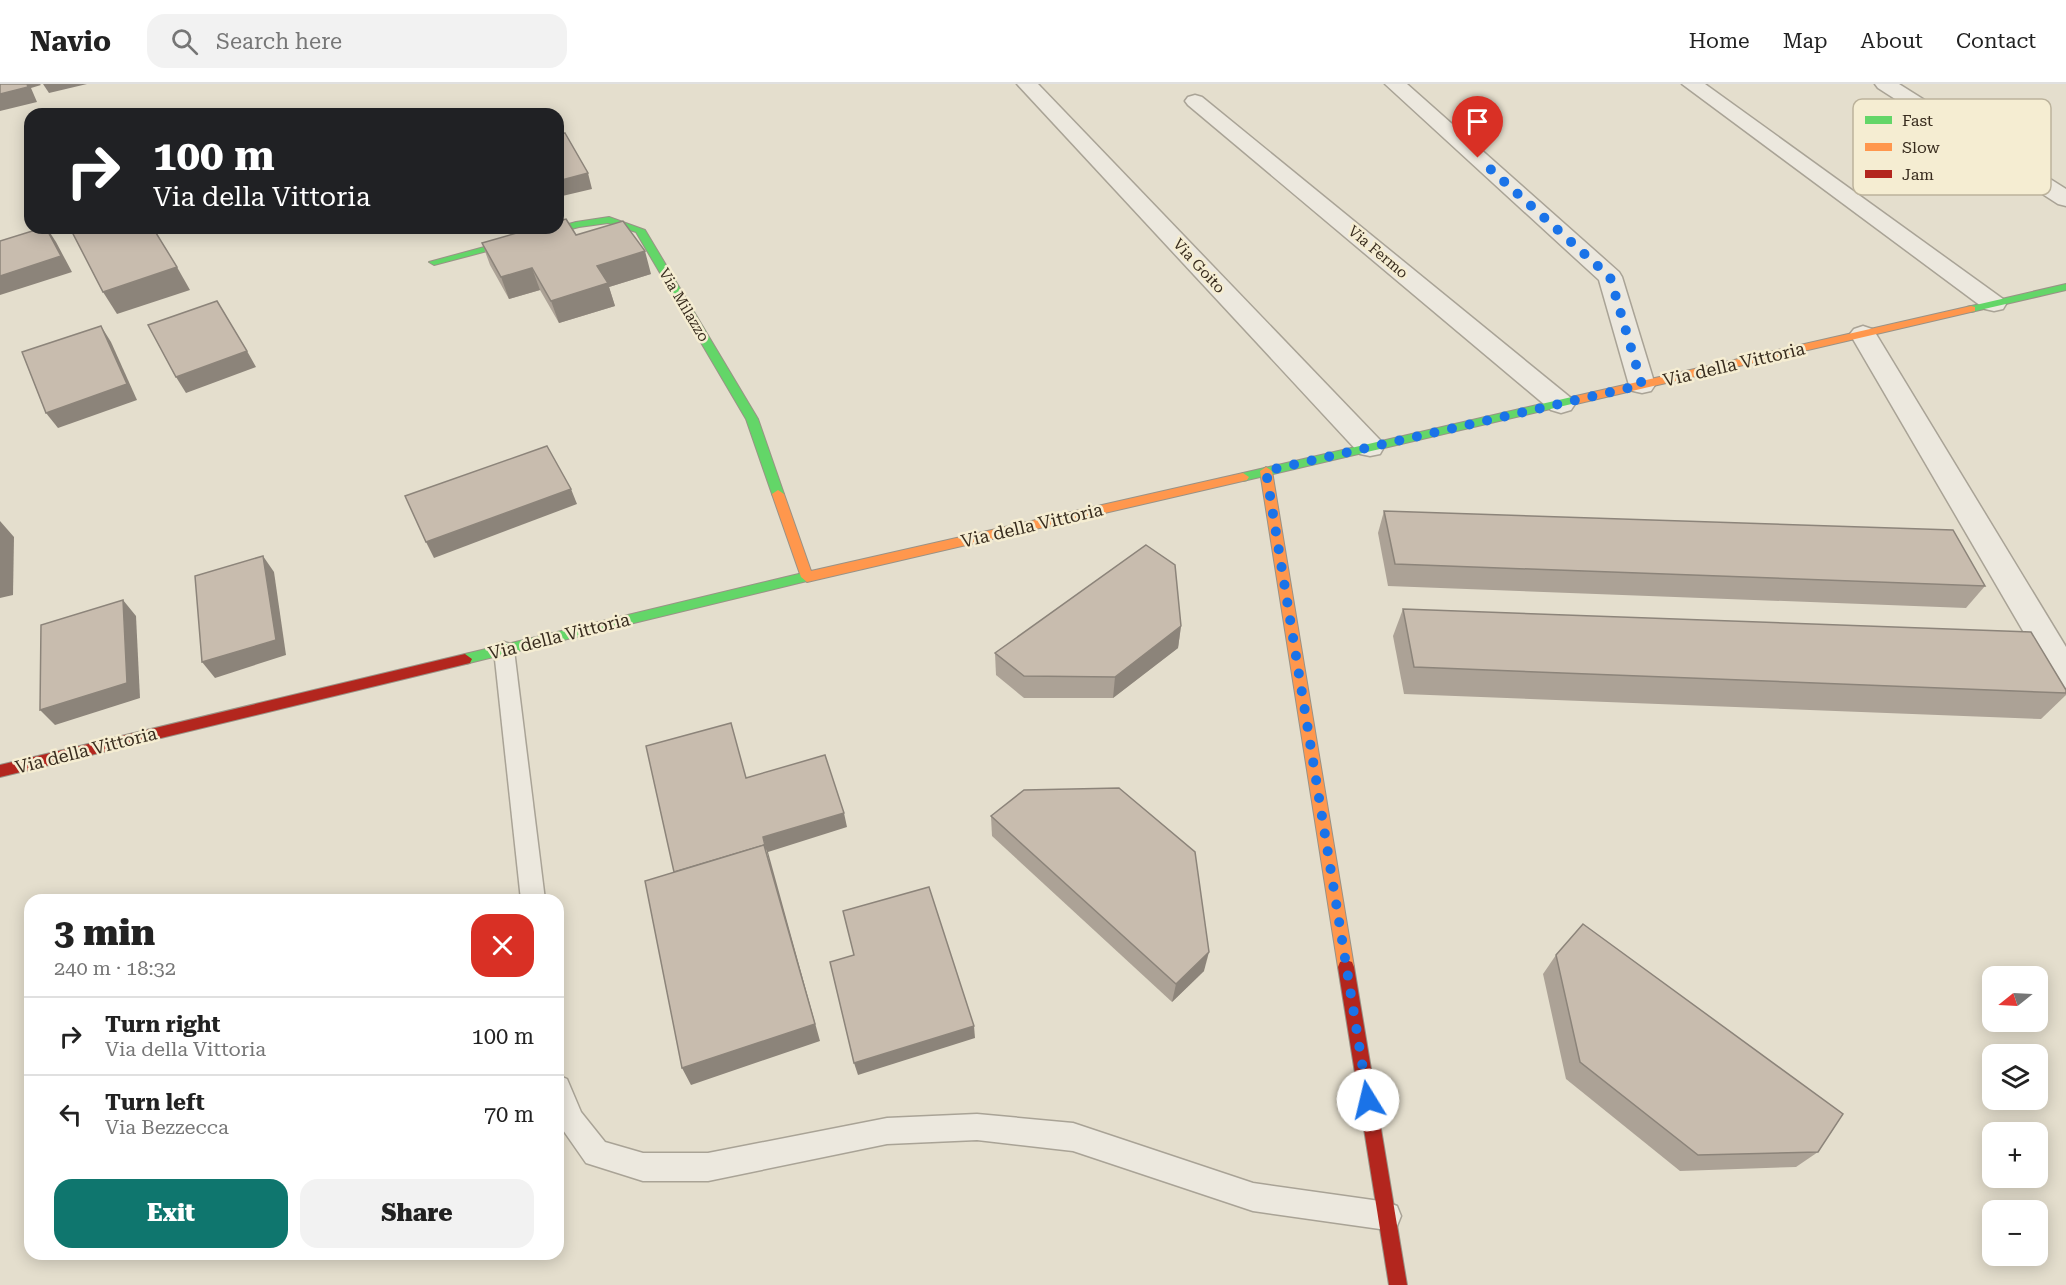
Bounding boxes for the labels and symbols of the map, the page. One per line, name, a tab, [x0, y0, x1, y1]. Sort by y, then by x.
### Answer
pin	[1452, 96, 1503, 158]
legend	[1853, 99, 2051, 195]
text: Fast	[1902, 111, 1933, 130]
text: Slow	[1902, 138, 1940, 157]
text: Jam	[1902, 165, 1934, 184]
street label: Via Fermo	[1344, 222, 1412, 282]
street label: Via Goito	[1169, 235, 1229, 297]
street label: Via Milazzo	[655, 265, 713, 345]
street label: Via della Vittoria	[1661, 337, 1807, 391]
street label: Via della Vittoria	[959, 498, 1105, 552]
street label: Via della Vittoria	[486, 608, 632, 664]
street label: Via della Vittoria	[13, 722, 159, 778]
north arrow	[1982, 966, 2048, 1032]
position arrow	[1336, 1068, 1400, 1132]

